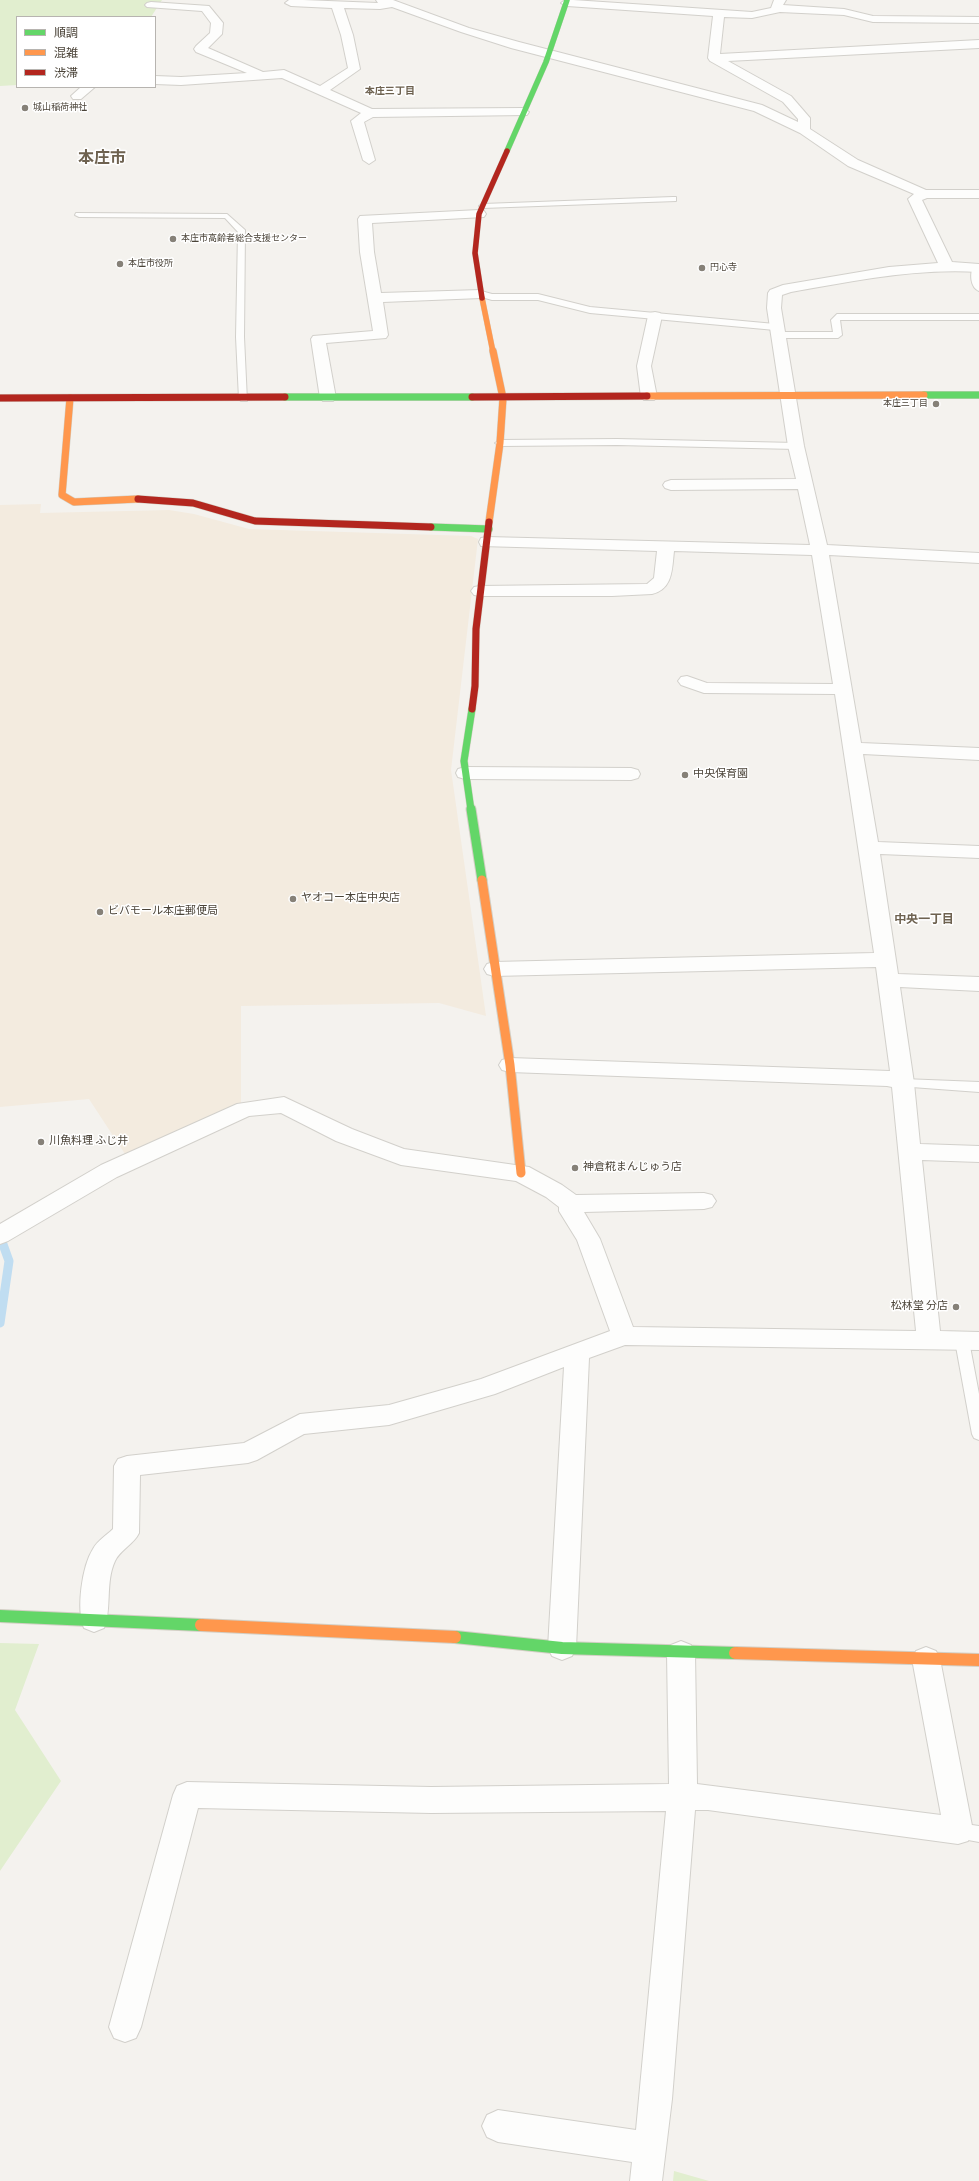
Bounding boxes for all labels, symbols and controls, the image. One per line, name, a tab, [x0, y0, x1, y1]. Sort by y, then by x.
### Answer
legend	[16, 16, 156, 88]
text: 順調	[54, 25, 78, 42]
text: 混雑	[54, 45, 78, 62]
text: 渋滞	[54, 65, 78, 82]
district label: 本庄三丁目	[365, 86, 415, 98]
marker: 城山稲荷神社	[20, 103, 30, 113]
place label: 城山稲荷神社	[33, 103, 87, 113]
district label: 本庄市	[78, 149, 126, 169]
marker: 本庄市高齢者総合支援センター	[168, 234, 178, 244]
place label: 本庄市高齢者総合支援センター	[181, 234, 307, 244]
marker: 本庄市役所	[115, 259, 125, 269]
place label: 本庄市役所	[128, 259, 173, 269]
marker: 円心寺	[697, 263, 707, 273]
place label: 円心寺	[710, 263, 737, 273]
place label: 本庄三丁目	[883, 399, 928, 409]
marker: 本庄三丁目	[931, 399, 941, 409]
place label: 中央保育園	[693, 768, 748, 782]
marker: 中央保育園	[680, 770, 690, 780]
place label: ヤオコー本庄中央店	[301, 892, 400, 906]
marker: ヤオコー本庄中央店	[288, 894, 298, 904]
place label: ビバモール本庄郵便局	[108, 905, 218, 919]
marker: ビバモール本庄郵便局	[95, 907, 105, 917]
district label: 中央一丁目	[894, 913, 954, 927]
place label: 川魚料理 ふじ井	[49, 1135, 128, 1149]
marker: 川魚料理 ふじ井	[36, 1137, 46, 1147]
place label: 神倉糀まんじゅう店	[583, 1161, 682, 1175]
marker: 神倉糀まんじゅう店	[570, 1163, 580, 1173]
place label: 松林堂 分店	[891, 1300, 948, 1314]
marker: 松林堂 分店	[951, 1302, 961, 1312]

